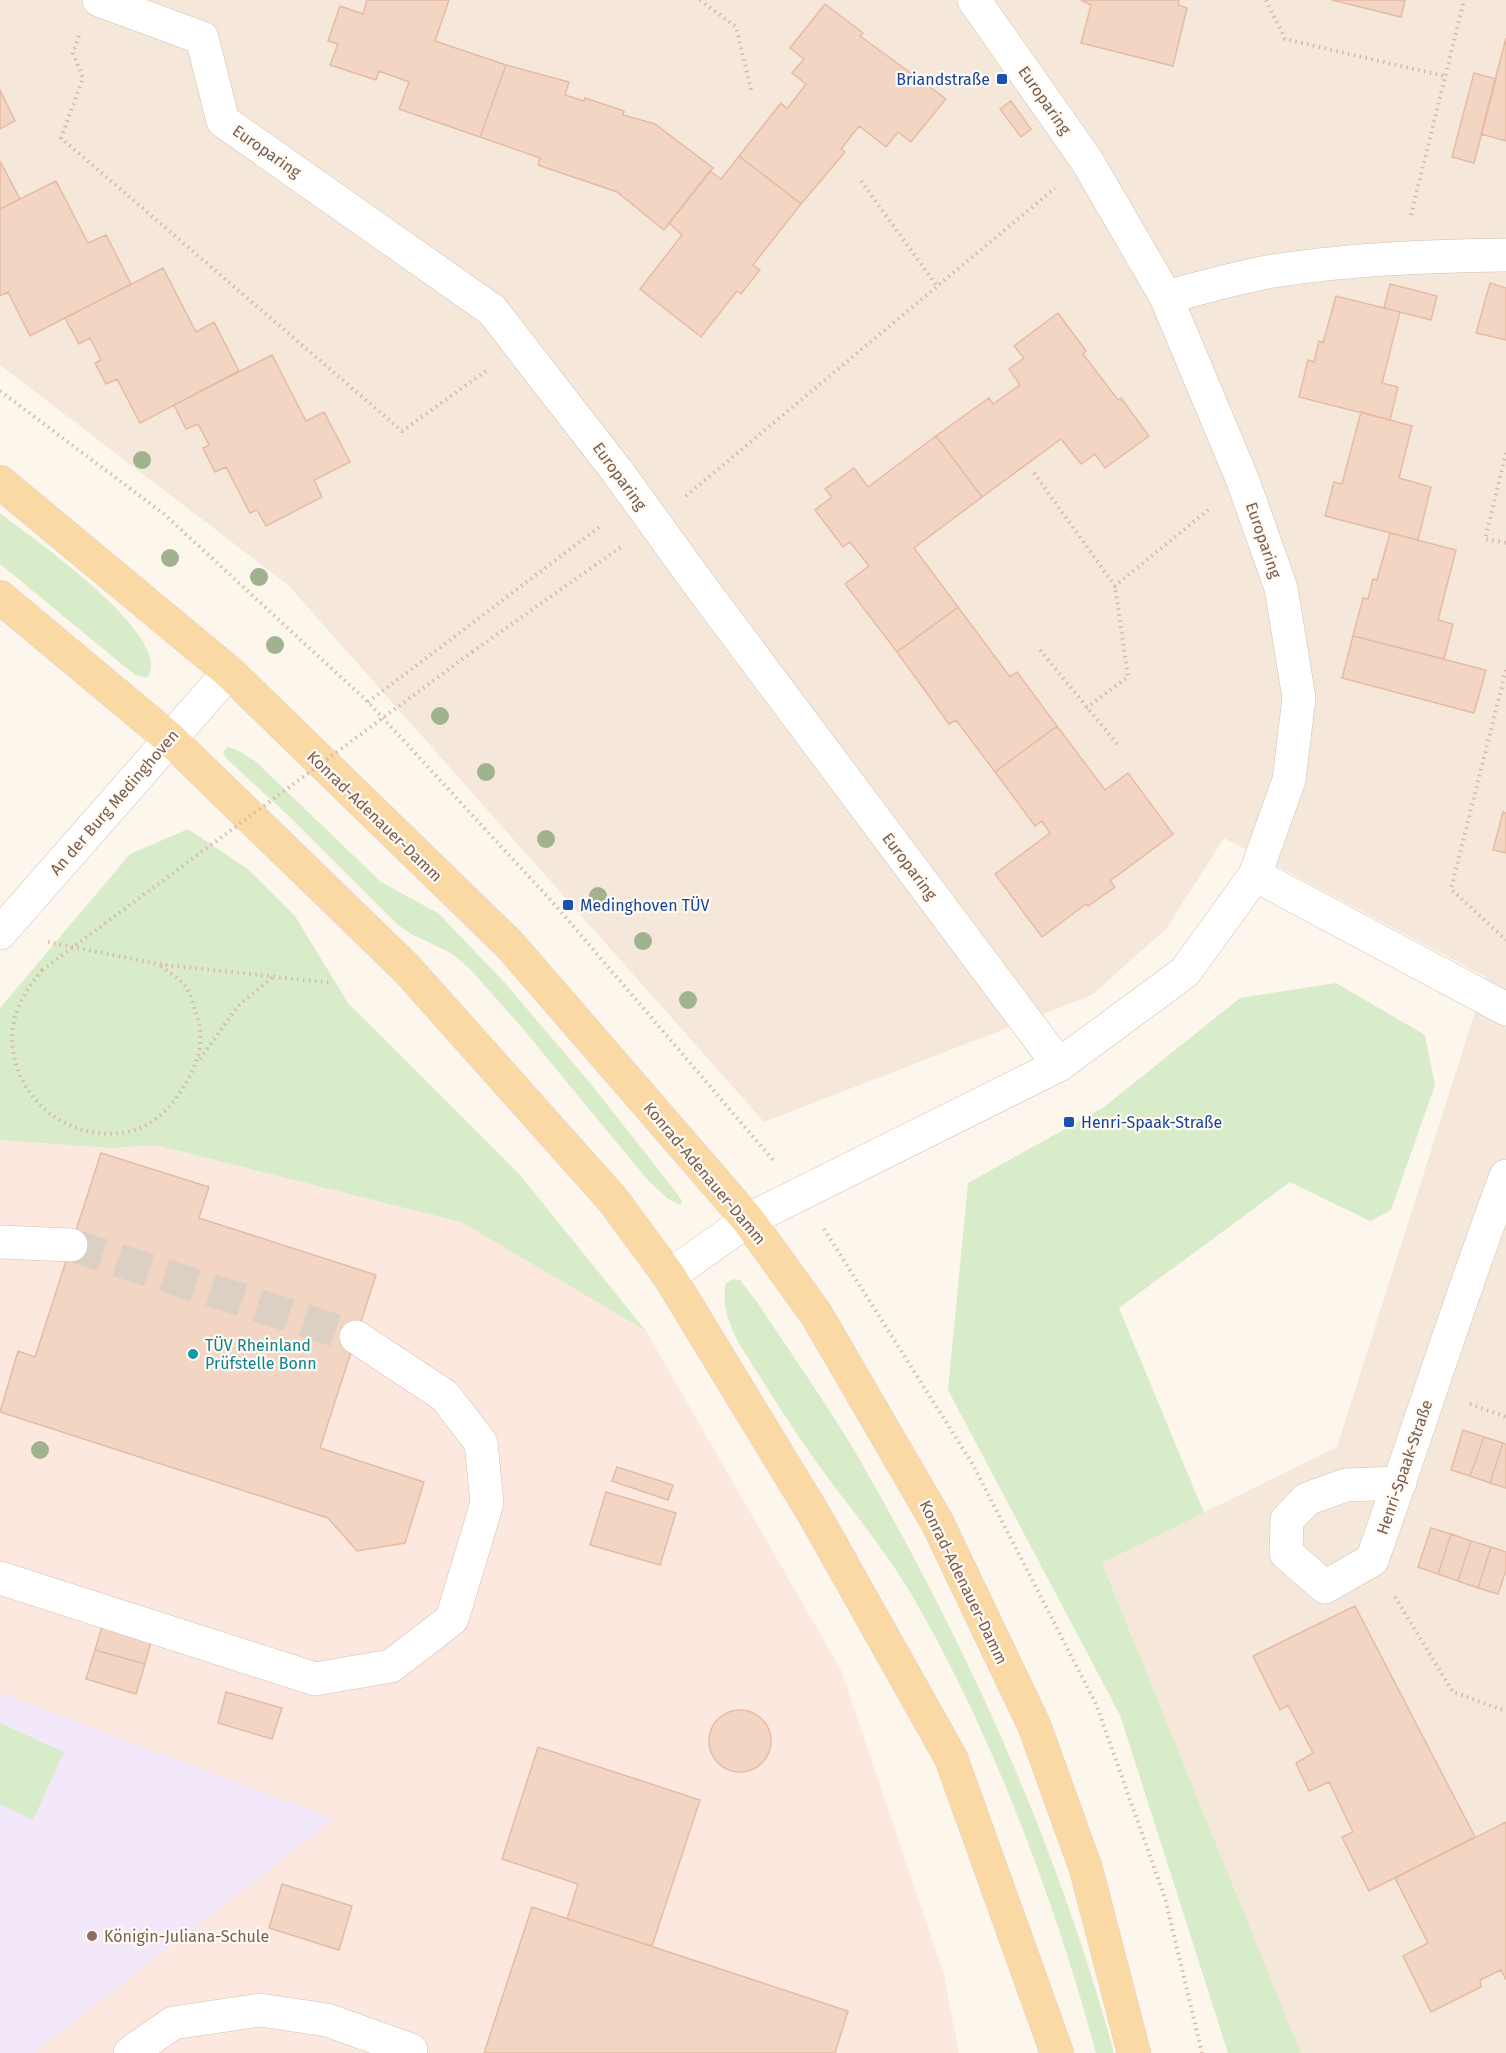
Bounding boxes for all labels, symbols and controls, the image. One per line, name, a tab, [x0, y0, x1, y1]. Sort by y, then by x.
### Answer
street label: Europaring	[1014, 62, 1075, 139]
place label: Briandstraße	[896, 70, 990, 89]
marker: Briandstraße	[995, 72, 1009, 86]
street label: Europaring	[229, 121, 305, 182]
street label: Europaring	[589, 439, 651, 514]
street label: Europaring	[1242, 500, 1286, 581]
street label: An der Burg Medinghoven	[46, 726, 183, 879]
street label: Konrad-Adenauer-Damm	[303, 747, 446, 886]
street label: Europaring	[878, 829, 941, 904]
place label: Medinghoven TÜV	[580, 896, 710, 915]
marker: Medinghoven TÜV	[561, 898, 575, 912]
street label: Konrad-Adenauer-Damm	[639, 1098, 770, 1248]
place label: Henri-Spaak-Straße	[1081, 1113, 1222, 1132]
marker: Henri-Spaak-Straße	[1062, 1115, 1076, 1129]
place label: TÜV Rheinland Prüfstelle Bonn	[205, 1336, 317, 1373]
marker: TÜV Rheinland Prüfstelle Bonn	[186, 1347, 200, 1361]
street label: Henri-Spaak-Straße	[1372, 1397, 1436, 1537]
street label: Konrad-Adenauer-Damm	[916, 1497, 1012, 1667]
place label: Königin-Juliana-Schule	[104, 1927, 269, 1946]
marker: Königin-Juliana-Schule	[85, 1929, 99, 1943]

